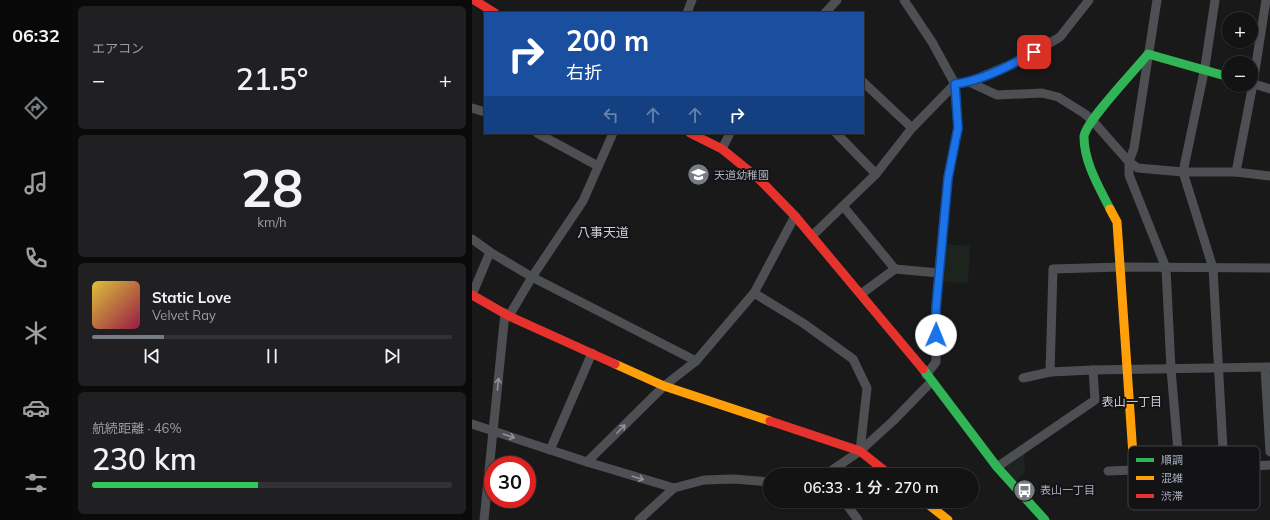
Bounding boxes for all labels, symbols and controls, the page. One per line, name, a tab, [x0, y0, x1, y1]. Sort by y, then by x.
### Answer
map controls	[1222, 12, 1258, 92]
button: +	[1222, 12, 1258, 48]
text: 200 m	[566, 23, 649, 58]
text: 06:32	[12, 24, 60, 47]
icon: right	[500, 28, 552, 80]
pin	[1017, 35, 1051, 69]
text: エアコン	[92, 40, 144, 56]
icon: arrive	[1023, 41, 1045, 63]
button: −	[1222, 56, 1258, 92]
text: 21.5°	[236, 60, 308, 98]
text: 右折	[566, 61, 602, 84]
text: −	[92, 66, 105, 94]
text: +	[439, 66, 452, 94]
icon: directions	[22, 94, 50, 122]
icon: left	[600, 104, 622, 126]
icon: ahead	[642, 104, 664, 126]
icon: ahead	[684, 104, 706, 126]
icon: right	[726, 104, 748, 126]
text: 28	[241, 155, 303, 220]
school or university icon: 天道幼稚園	[686, 162, 712, 188]
place label: 天道幼稚園	[714, 168, 769, 182]
icon: music	[22, 169, 50, 197]
text: km/h	[257, 214, 287, 230]
district label: 八事天道	[577, 224, 629, 240]
icon: phone	[22, 244, 50, 272]
text: Static Love	[152, 288, 231, 307]
text: Velvet Ray	[152, 307, 216, 323]
position arrow	[915, 314, 957, 356]
icon: climate	[22, 319, 50, 347]
icon: previous	[141, 345, 163, 367]
icon: pause	[261, 345, 283, 367]
icon: next	[381, 345, 403, 367]
one-way arrow	[494, 378, 502, 391]
icon: car	[22, 394, 50, 422]
district label: 表山一丁目	[1101, 394, 1162, 409]
text: 航続距離 · 46%	[92, 420, 182, 436]
one-way arrow	[616, 424, 626, 434]
one-way arrow	[503, 432, 515, 440]
text: 230 km	[92, 440, 197, 478]
legend	[1128, 446, 1260, 510]
text: 順調	[1161, 453, 1183, 467]
speed limit sign: 30	[484, 456, 536, 508]
icon: filters	[22, 469, 50, 497]
text: 混雑	[1161, 471, 1183, 485]
one-way arrow	[631, 475, 644, 482]
bus stop icon: 表山一丁目	[1012, 477, 1038, 503]
text: 06:33 · 1 分 · 270 m	[803, 478, 939, 497]
place label: 表山一丁目	[1040, 483, 1095, 497]
text: 渋滞	[1161, 489, 1183, 503]

